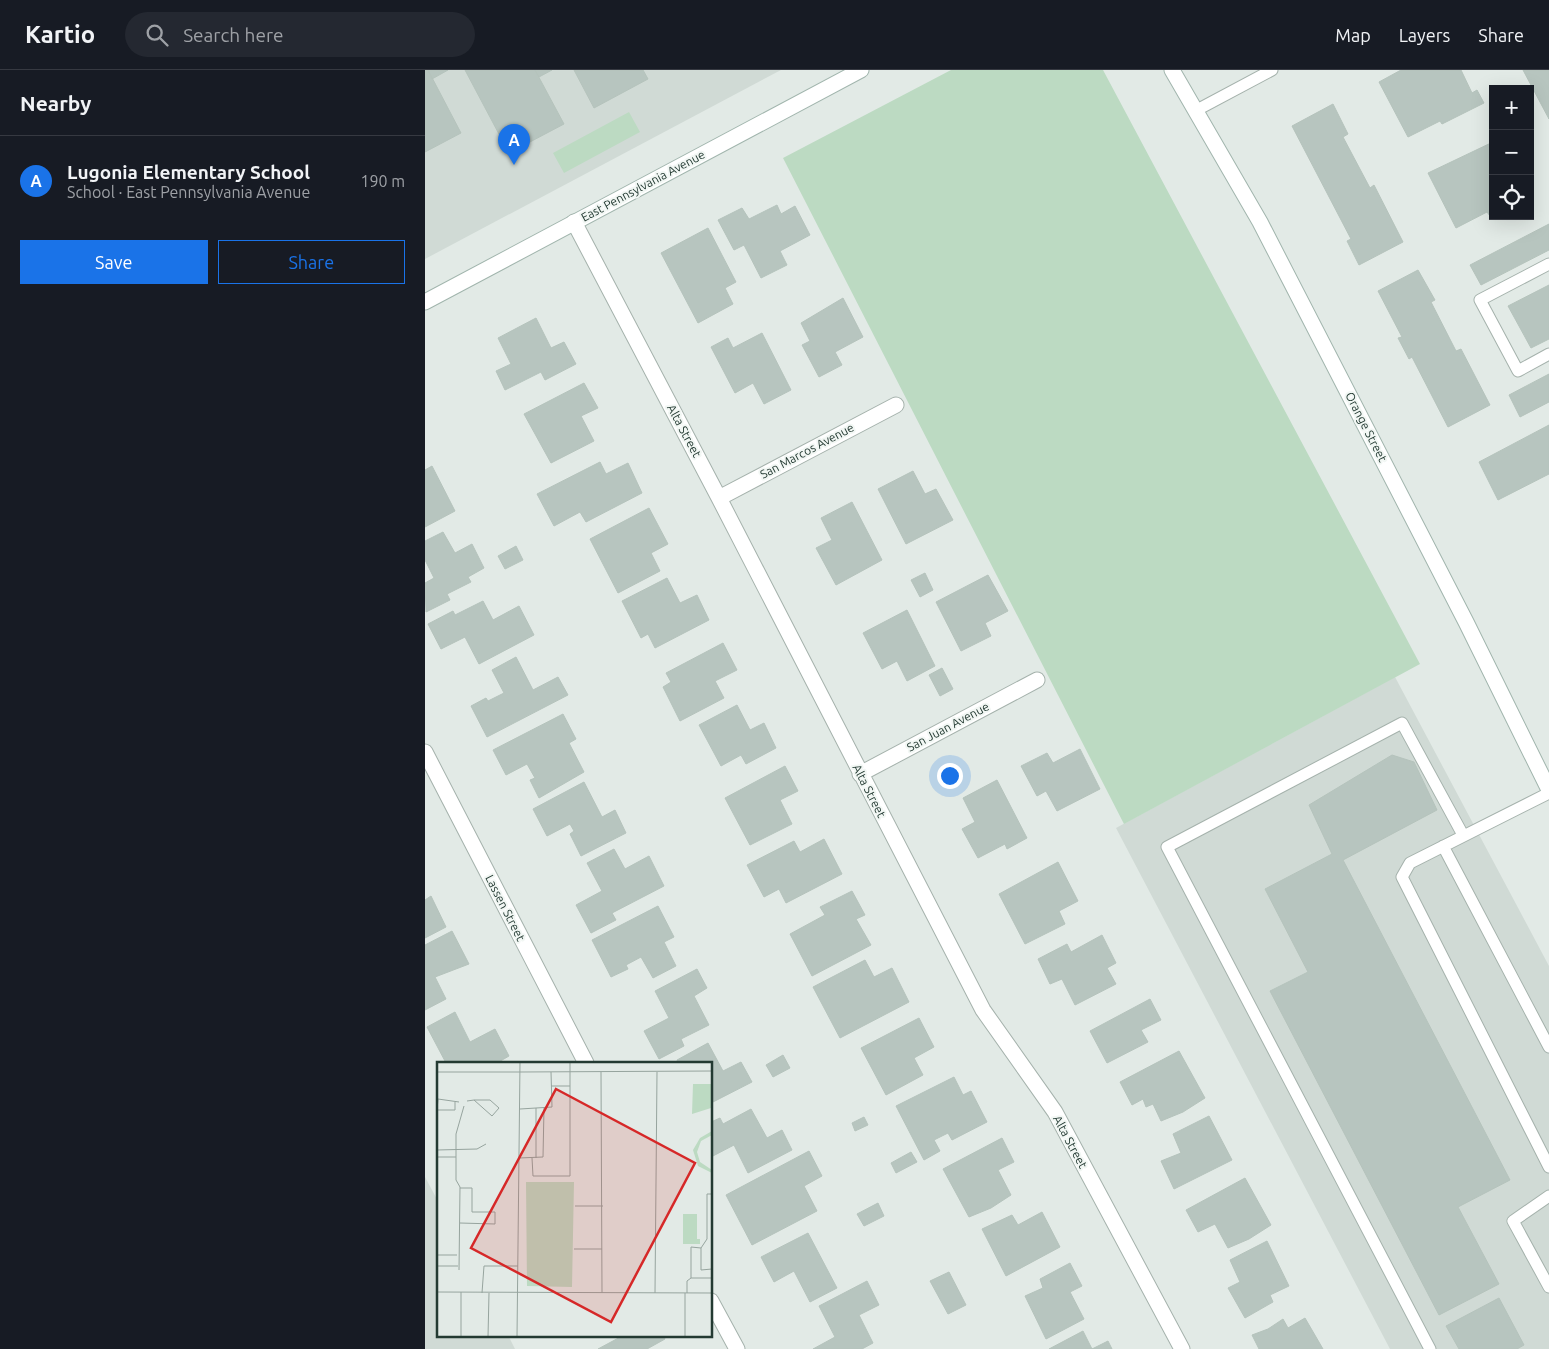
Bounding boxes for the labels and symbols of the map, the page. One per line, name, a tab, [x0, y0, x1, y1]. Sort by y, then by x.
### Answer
pin: A	[498, 124, 530, 165]
street label: East Pennsylvania Avenue	[579, 147, 707, 224]
street label: Orange Street	[1343, 390, 1390, 464]
street label: Alta Street	[665, 402, 704, 460]
street label: San Marcos Avenue	[758, 420, 856, 481]
street label: San Juan Avenue	[905, 699, 991, 754]
street label: Alta Street	[850, 762, 889, 820]
your location	[937, 763, 963, 789]
street label: Lassen Street	[483, 873, 528, 943]
inset map	[437, 1062, 713, 1336]
street label: Alta Street	[1051, 1113, 1090, 1171]

